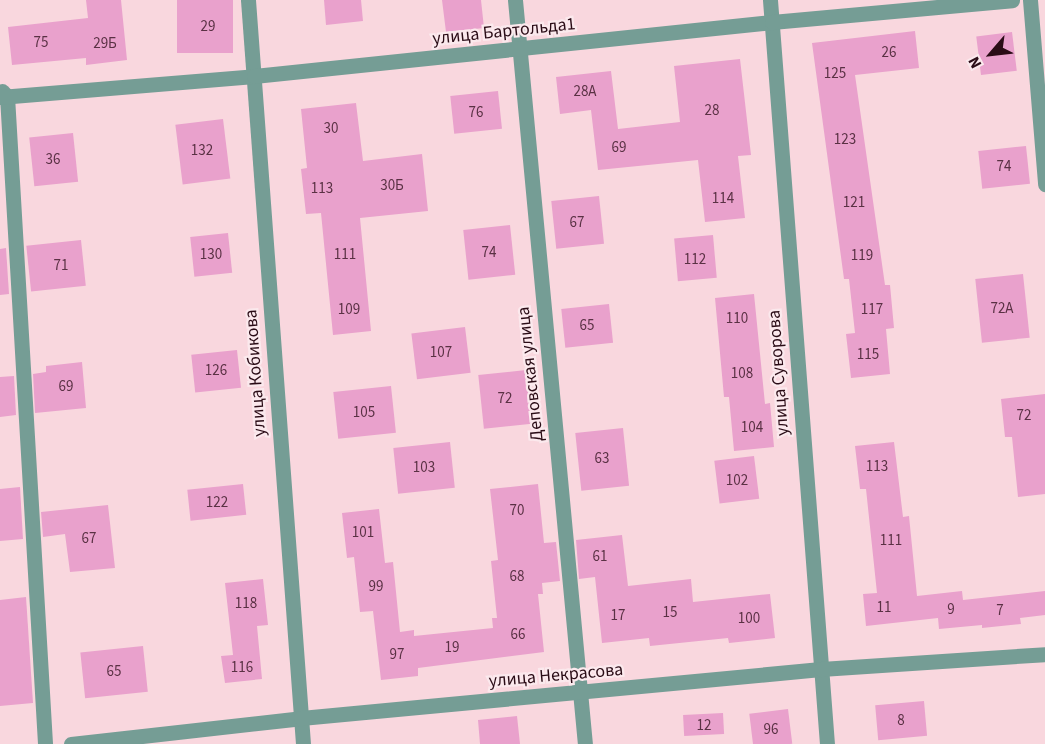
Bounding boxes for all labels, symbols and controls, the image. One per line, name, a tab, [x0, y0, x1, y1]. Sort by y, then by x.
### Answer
street label: улица Бартольда1	[431, 14, 577, 50]
house number: 29	[201, 18, 215, 36]
north arrow	[961, 24, 1021, 84]
house number: 75	[34, 34, 48, 52]
house number: 29Б	[93, 35, 117, 53]
house number: 26	[882, 44, 896, 62]
text: N	[963, 53, 987, 72]
house number: 125	[824, 65, 846, 83]
house number: 28А	[573, 83, 597, 101]
house number: 28	[705, 102, 719, 120]
house number: 76	[469, 104, 483, 122]
house number: 30	[324, 120, 338, 138]
house number: 123	[834, 131, 856, 149]
house number: 69	[612, 139, 626, 157]
house number: 132	[191, 142, 213, 160]
house number: 36	[46, 151, 60, 169]
house number: 74	[997, 158, 1011, 176]
house number: 30Б	[380, 177, 404, 195]
house number: 113	[311, 180, 333, 198]
house number: 114	[712, 190, 734, 208]
house number: 121	[843, 194, 865, 212]
house number: 67	[570, 214, 584, 232]
house number: 74	[482, 244, 496, 262]
house number: 130	[200, 246, 222, 264]
house number: 111	[334, 246, 356, 264]
house number: 119	[851, 247, 873, 265]
house number: 112	[684, 251, 706, 269]
house number: 71	[54, 257, 68, 275]
house number: 72А	[990, 300, 1014, 318]
house number: 109	[338, 301, 360, 319]
house number: 117	[861, 301, 883, 319]
street label: Деповская улица	[513, 306, 549, 442]
street label: улица Кобикова	[241, 309, 271, 437]
street label: улица Суворова	[764, 309, 794, 437]
house number: 110	[726, 310, 748, 328]
house number: 65	[580, 317, 594, 335]
house number: 107	[430, 344, 452, 362]
house number: 115	[857, 346, 879, 364]
house number: 126	[205, 362, 227, 380]
house number: 108	[731, 365, 753, 383]
house number: 69	[59, 378, 73, 396]
house number: 72	[498, 390, 512, 408]
house number: 105	[353, 404, 375, 422]
house number: 72	[1017, 407, 1031, 425]
house number: 104	[741, 419, 763, 437]
house number: 63	[595, 450, 609, 468]
house number: 113	[866, 458, 888, 476]
house number: 103	[413, 459, 435, 477]
house number: 102	[726, 472, 748, 490]
house number: 122	[206, 494, 228, 512]
house number: 70	[510, 502, 524, 520]
house number: 101	[352, 524, 374, 542]
house number: 67	[82, 530, 96, 548]
house number: 111	[880, 532, 902, 550]
house number: 61	[593, 548, 607, 566]
house number: 68	[510, 568, 524, 586]
house number: 99	[369, 578, 383, 596]
house number: 118	[235, 595, 257, 613]
house number: 11	[877, 599, 891, 617]
house number: 9	[947, 601, 955, 619]
house number: 7	[996, 602, 1004, 620]
house number: 15	[663, 604, 677, 622]
house number: 17	[611, 607, 625, 625]
house number: 100	[738, 610, 760, 628]
house number: 66	[511, 626, 525, 644]
house number: 19	[445, 639, 459, 657]
house number: 97	[390, 646, 404, 664]
house number: 116	[231, 659, 253, 677]
street label: улица Некрасова	[488, 659, 624, 693]
house number: 65	[107, 663, 121, 681]
house number: 8	[897, 712, 905, 730]
house number: 12	[697, 717, 711, 735]
house number: 96	[764, 721, 778, 739]

